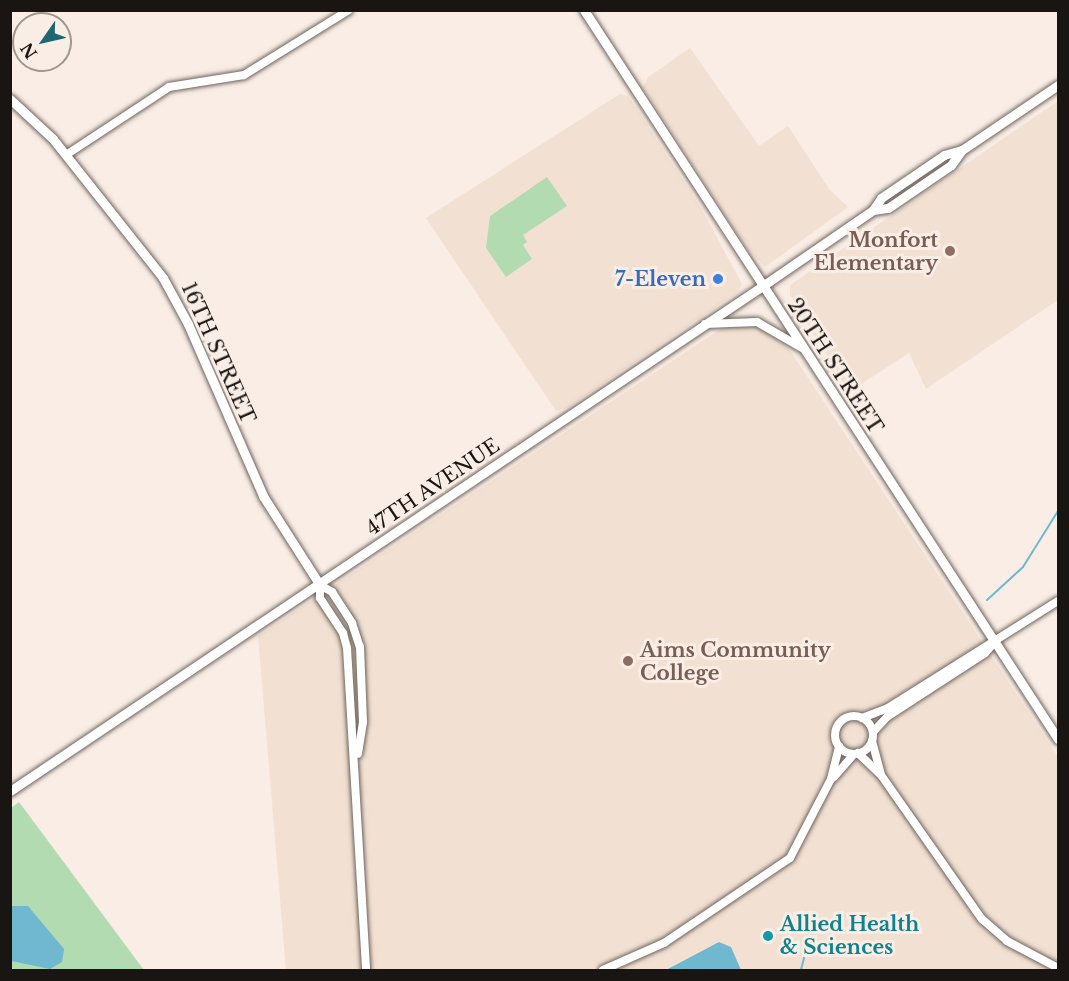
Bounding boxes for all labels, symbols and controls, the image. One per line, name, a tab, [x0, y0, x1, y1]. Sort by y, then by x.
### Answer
north arrow	[12, 12, 72, 72]
text: N	[16, 39, 41, 63]
place label: Monfort Elementary	[814, 228, 938, 275]
marker: Monfort Elementary	[943, 244, 957, 258]
place label: 7-Eleven	[615, 267, 706, 291]
marker: 7-Eleven	[711, 272, 725, 286]
street label: 16TH STREET	[176, 279, 260, 427]
street label: 20TH STREET	[782, 294, 888, 438]
street label: 47TH AVENUE	[361, 433, 505, 541]
place label: Aims Community College	[640, 638, 831, 685]
marker: Aims Community College	[621, 654, 635, 668]
place label: Allied Health & Sciences	[780, 912, 919, 959]
marker: Allied Health & Sciences	[761, 929, 775, 943]

